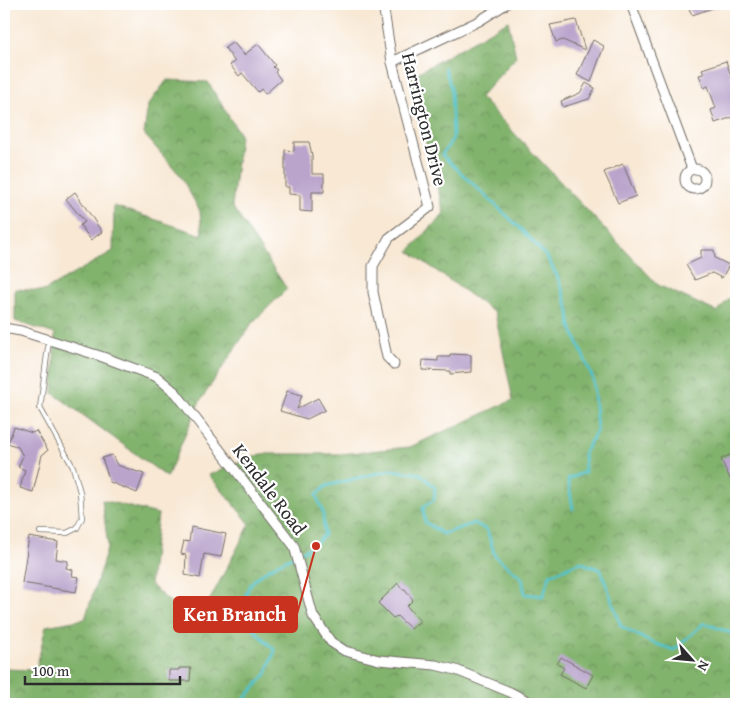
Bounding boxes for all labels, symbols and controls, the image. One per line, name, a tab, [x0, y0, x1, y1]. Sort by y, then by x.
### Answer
street label: Harrington Drive	[395, 49, 455, 189]
street label: Kendale Road	[226, 437, 314, 541]
callout: Ken Branch	[174, 597, 297, 632]
text: Ken Branch	[184, 599, 287, 628]
north arrow	[668, 636, 718, 686]
scale bar	[25, 653, 180, 685]
text: N	[692, 657, 715, 675]
text: 100 m	[32, 660, 70, 681]

